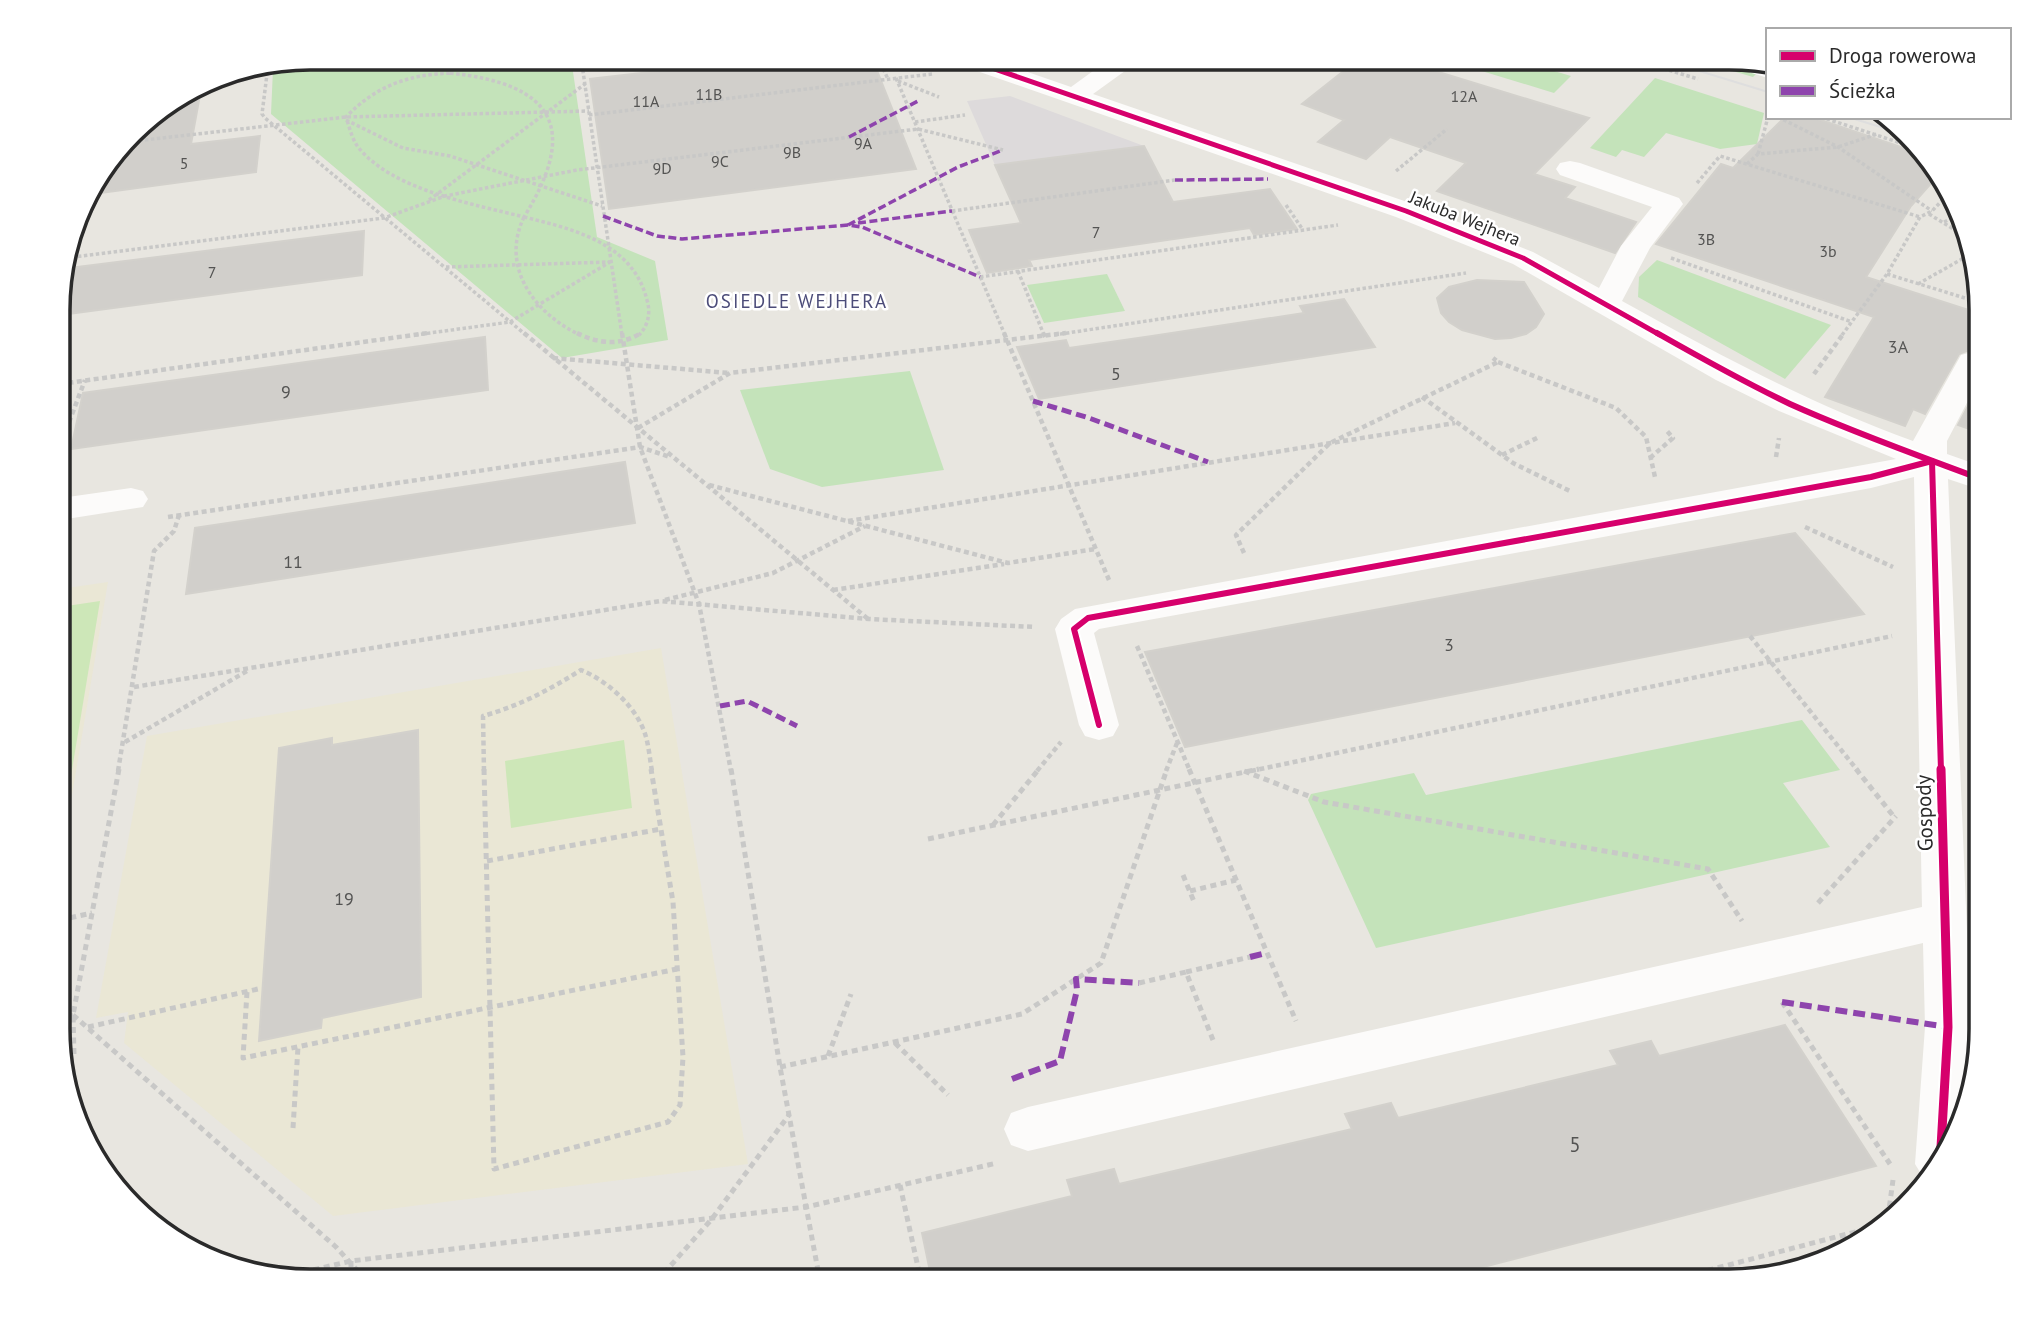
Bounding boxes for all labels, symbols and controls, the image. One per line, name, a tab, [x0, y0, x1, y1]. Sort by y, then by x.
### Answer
legend	[1766, 28, 2011, 119]
text: Droga rowerowa	[1829, 42, 1976, 69]
text: Ścieżka	[1829, 77, 1896, 104]
house number: 11B	[696, 84, 722, 104]
house number: 12A	[1451, 86, 1478, 106]
house number: 11A	[633, 91, 660, 111]
house number: 9A	[854, 133, 873, 153]
house number: 9B	[783, 142, 801, 162]
house number: 9C	[711, 151, 729, 171]
house number: 5	[180, 153, 188, 173]
house number: 9D	[652, 158, 672, 178]
street label: Jakuba Wejhera	[1405, 185, 1524, 251]
house number: 7	[1092, 222, 1100, 242]
house number: 3B	[1697, 229, 1715, 249]
house number: 3b	[1819, 241, 1837, 261]
house number: 7	[208, 262, 216, 282]
district label: OSIEDLE WEJHERA	[706, 289, 888, 313]
house number: 3A	[1888, 335, 1909, 358]
house number: 5	[1111, 362, 1121, 385]
house number: 9	[281, 380, 291, 403]
house number: 11	[283, 550, 303, 573]
house number: 3	[1444, 633, 1454, 656]
street label: Gospody	[1909, 774, 1939, 852]
house number: 19	[334, 887, 354, 910]
house number: 5	[1569, 1131, 1581, 1158]

